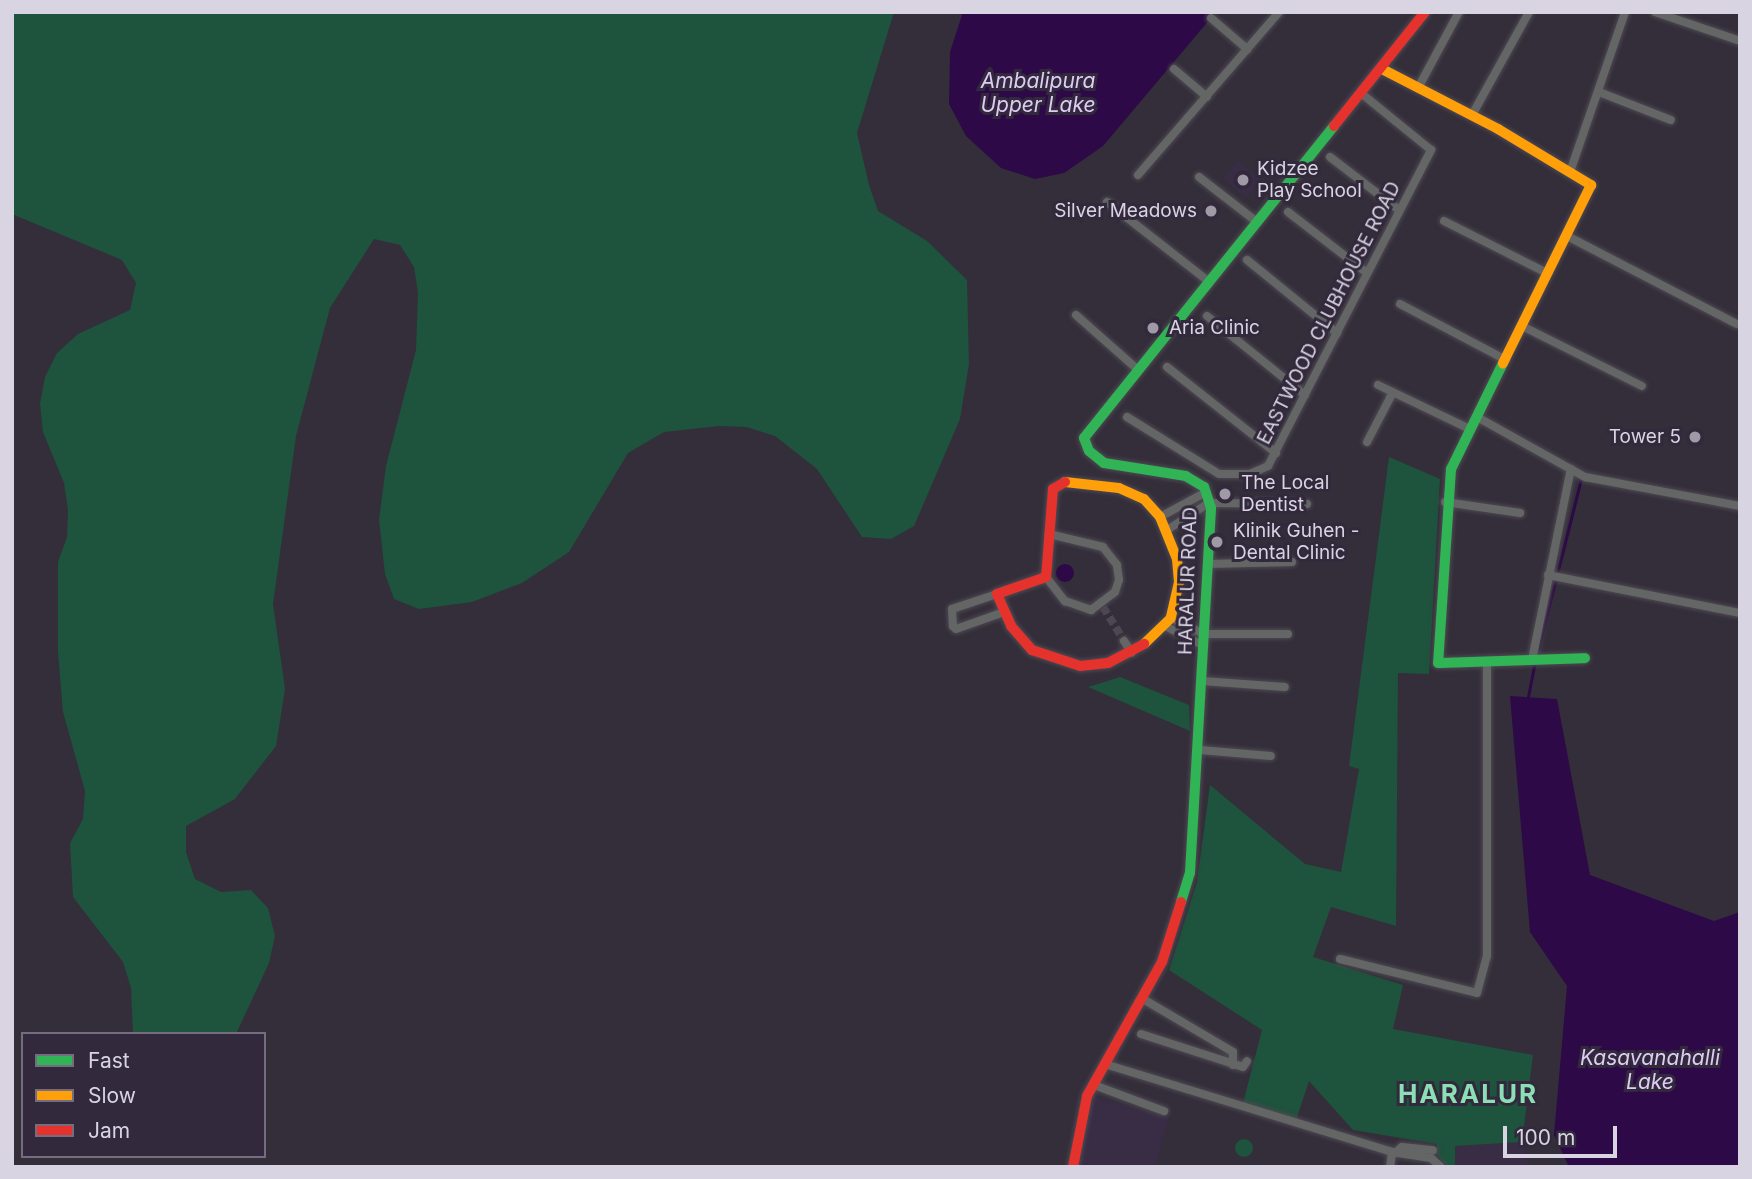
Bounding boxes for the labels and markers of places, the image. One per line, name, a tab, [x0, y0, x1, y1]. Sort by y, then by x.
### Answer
place label: Kidzee Play School	[1257, 158, 1362, 202]
marker: Kidzee Play School	[1235, 172, 1251, 188]
place label: Silver Meadows	[1054, 200, 1197, 222]
marker: Silver Meadows	[1203, 203, 1219, 219]
place label: Aria Clinic	[1169, 317, 1260, 339]
marker: Aria Clinic	[1143, 318, 1163, 338]
place label: Tower 5	[1609, 426, 1681, 448]
marker: Tower 5	[1687, 429, 1703, 445]
place label: The Local Dentist	[1241, 472, 1329, 516]
marker: The Local Dentist	[1215, 484, 1235, 504]
place label: Klinik Guhen - Dental Clinic	[1233, 520, 1360, 564]
marker: Klinik Guhen - Dental Clinic	[1207, 532, 1227, 552]

